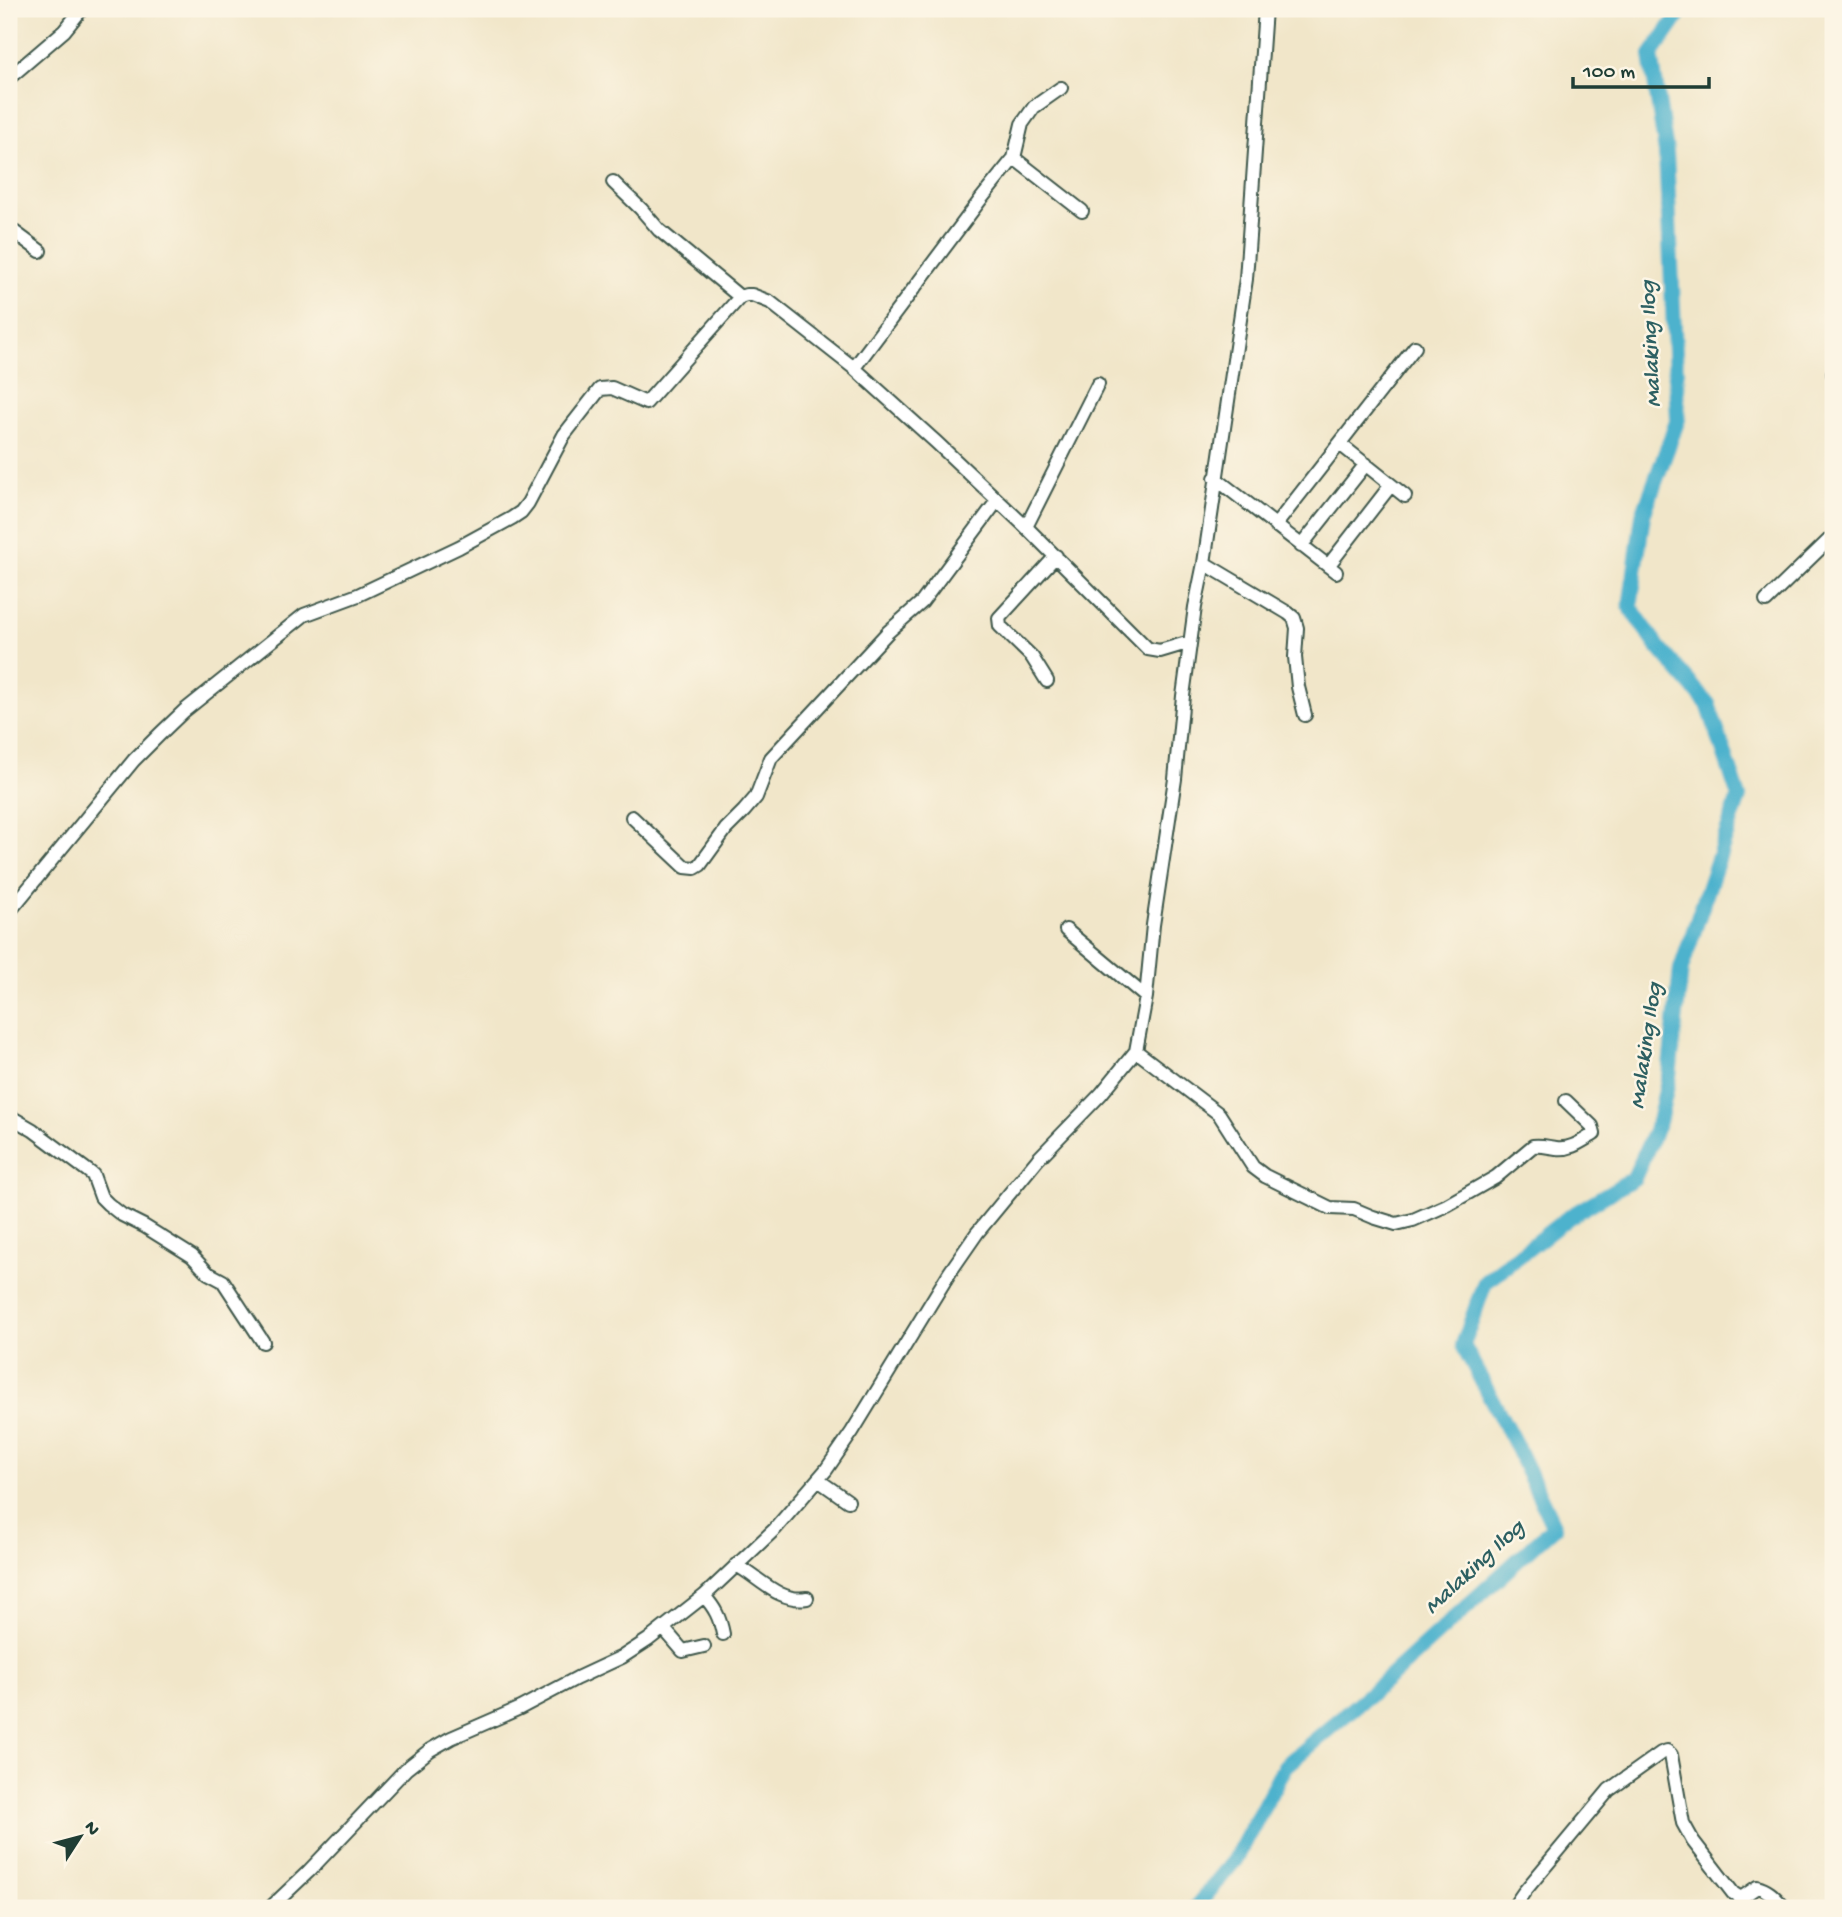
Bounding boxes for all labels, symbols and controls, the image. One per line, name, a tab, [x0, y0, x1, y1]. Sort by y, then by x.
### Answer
scale bar	[1573, 46, 1709, 90]
text: 100 m	[1582, 61, 1635, 86]
water label: Malaking Ilog	[1635, 278, 1669, 408]
water label: Malaking Ilog	[1625, 979, 1669, 1111]
water label: Malaking Ilog	[1419, 1514, 1532, 1621]
north arrow	[46, 1801, 116, 1871]
text: N	[78, 1817, 104, 1841]

